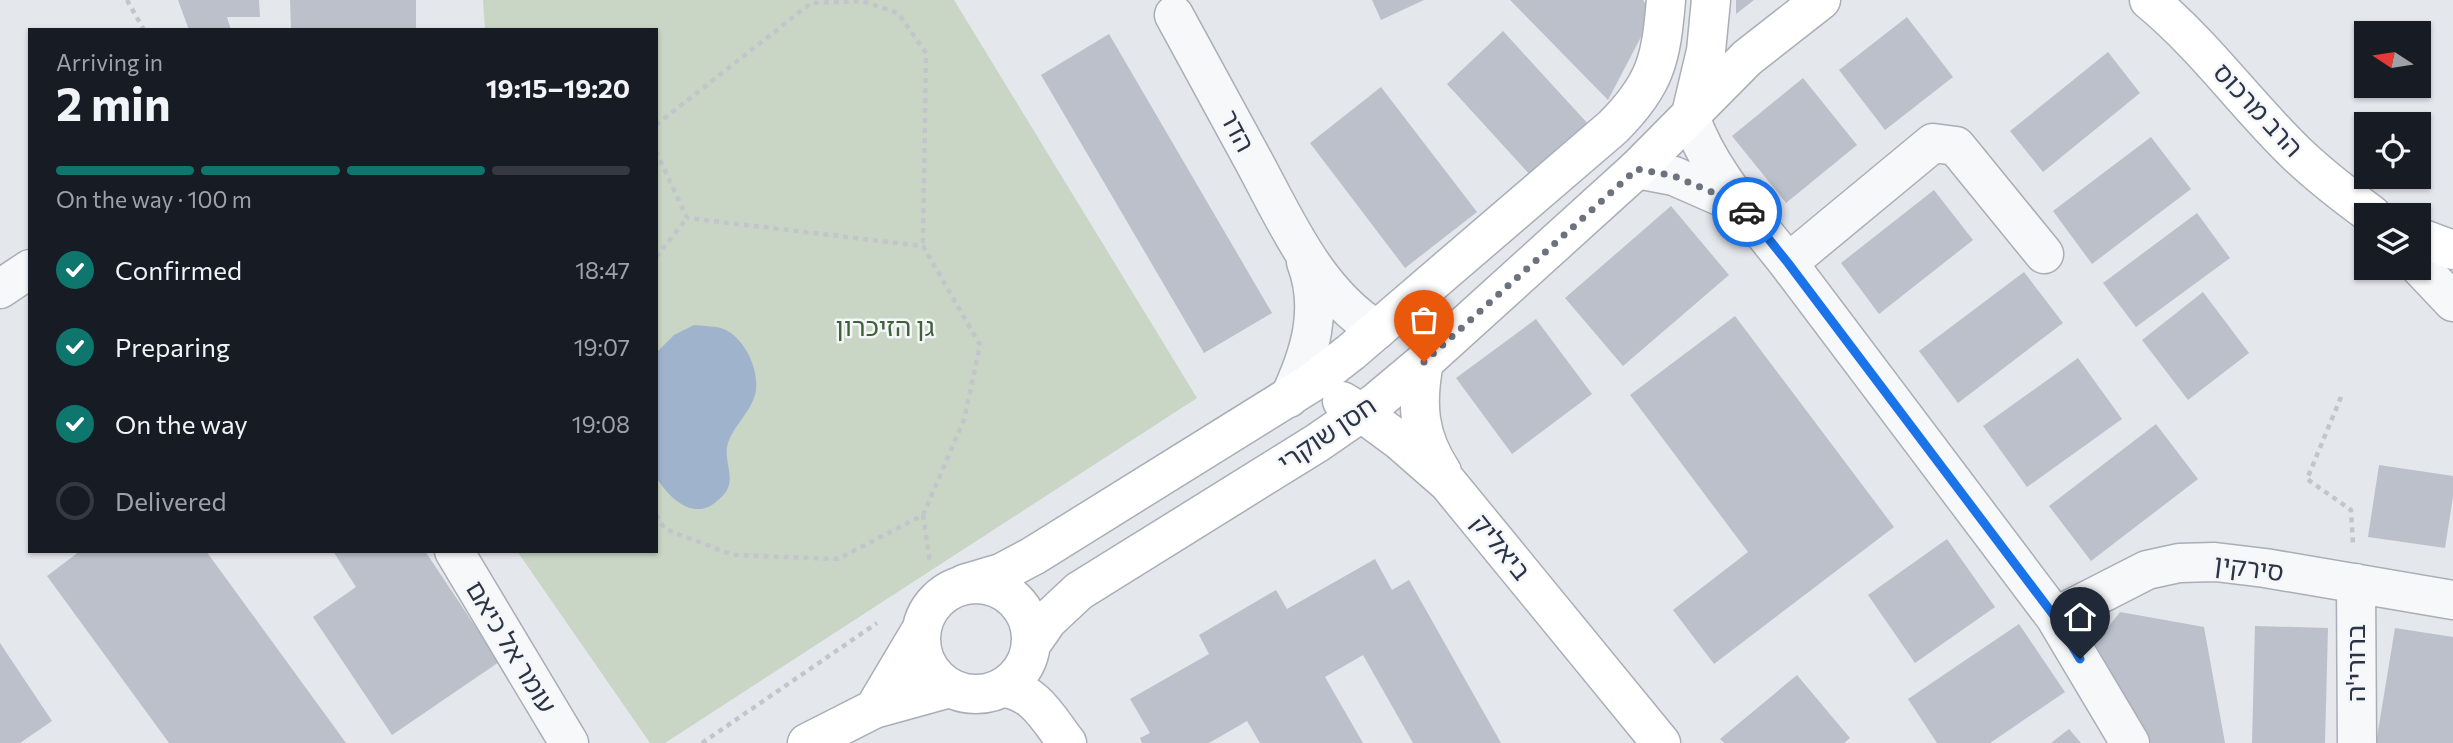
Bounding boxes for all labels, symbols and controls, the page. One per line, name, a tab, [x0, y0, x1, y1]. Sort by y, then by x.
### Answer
north arrow	[2354, 21, 2431, 98]
map controls	[2354, 21, 2431, 280]
text: Arriving in	[56, 48, 163, 76]
street label: הרב מרכוס	[2208, 56, 2310, 162]
text: 19:15–19:20	[486, 72, 630, 103]
text: 2 min	[56, 74, 171, 130]
street label: הדר	[1215, 104, 1262, 157]
button: locate	[2354, 112, 2431, 189]
courier	[1712, 177, 1782, 247]
text: On the way · 100 m	[56, 185, 252, 213]
icon: car	[1728, 193, 1766, 231]
button: layers	[2354, 203, 2431, 280]
icon: check	[56, 251, 94, 289]
text: Confirmed	[115, 254, 242, 285]
text: 18:47	[575, 256, 630, 284]
pin	[1394, 290, 1454, 362]
icon: bag	[1405, 301, 1443, 339]
park label: גן הזיכרון	[836, 310, 935, 341]
icon: check	[56, 328, 94, 366]
text: Preparing	[115, 331, 230, 362]
text: 19:07	[574, 333, 630, 361]
street label: חסן שוקרי	[1271, 389, 1381, 477]
icon: check	[56, 405, 94, 443]
text: On the way	[115, 408, 248, 439]
text: 19:08	[572, 410, 630, 438]
text: Delivered	[115, 485, 226, 516]
street label: ביאליק	[1466, 507, 1538, 585]
street label: סירקין	[2213, 547, 2286, 586]
street label: עומר אל כיאם	[461, 574, 564, 718]
pin	[2050, 587, 2110, 659]
icon: home	[2061, 598, 2099, 636]
street label: ברורי'ה	[2339, 624, 2370, 702]

